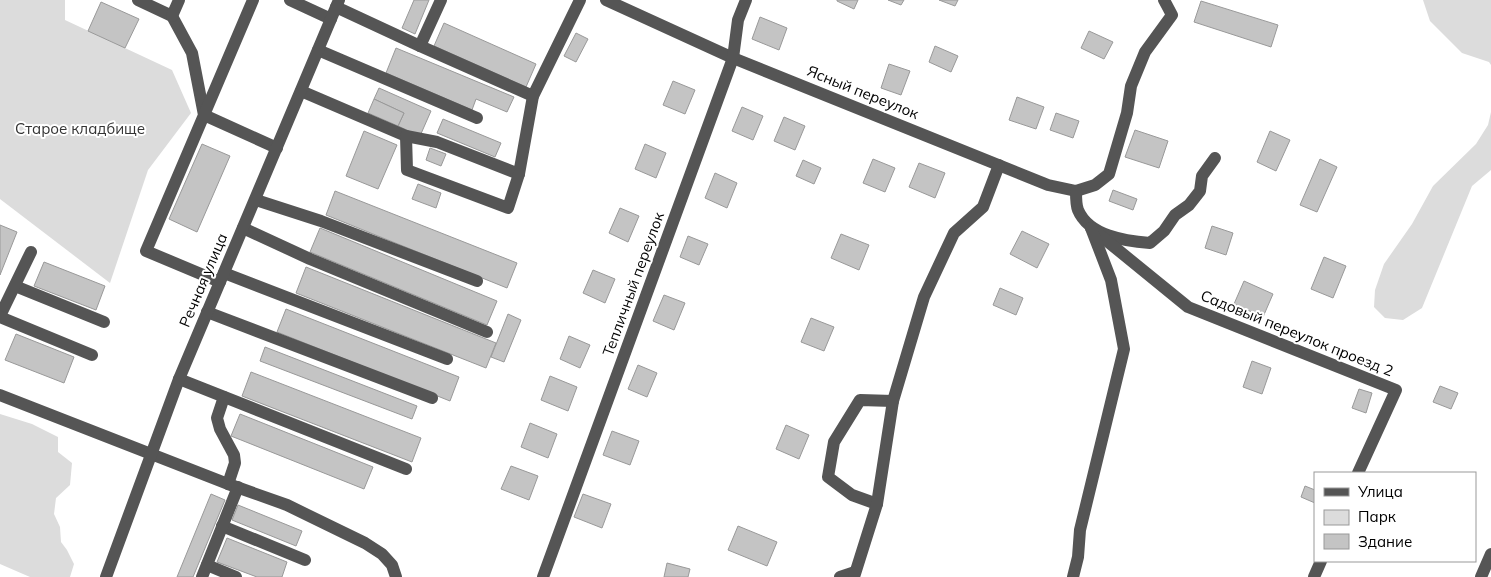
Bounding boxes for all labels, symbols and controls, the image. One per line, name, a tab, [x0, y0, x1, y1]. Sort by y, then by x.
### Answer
street label: Ясный переулок	[804, 61, 922, 123]
park label: Старое кладбище	[15, 119, 145, 138]
street label: Тепличный переулок	[598, 208, 668, 359]
street label: Речная улица	[175, 230, 231, 330]
street label: Садовый переулок проезд 2	[1198, 286, 1396, 380]
legend	[1314, 472, 1476, 562]
text: Улица	[1357, 482, 1403, 501]
text: Парк	[1358, 507, 1397, 526]
text: Здание	[1358, 532, 1412, 551]

